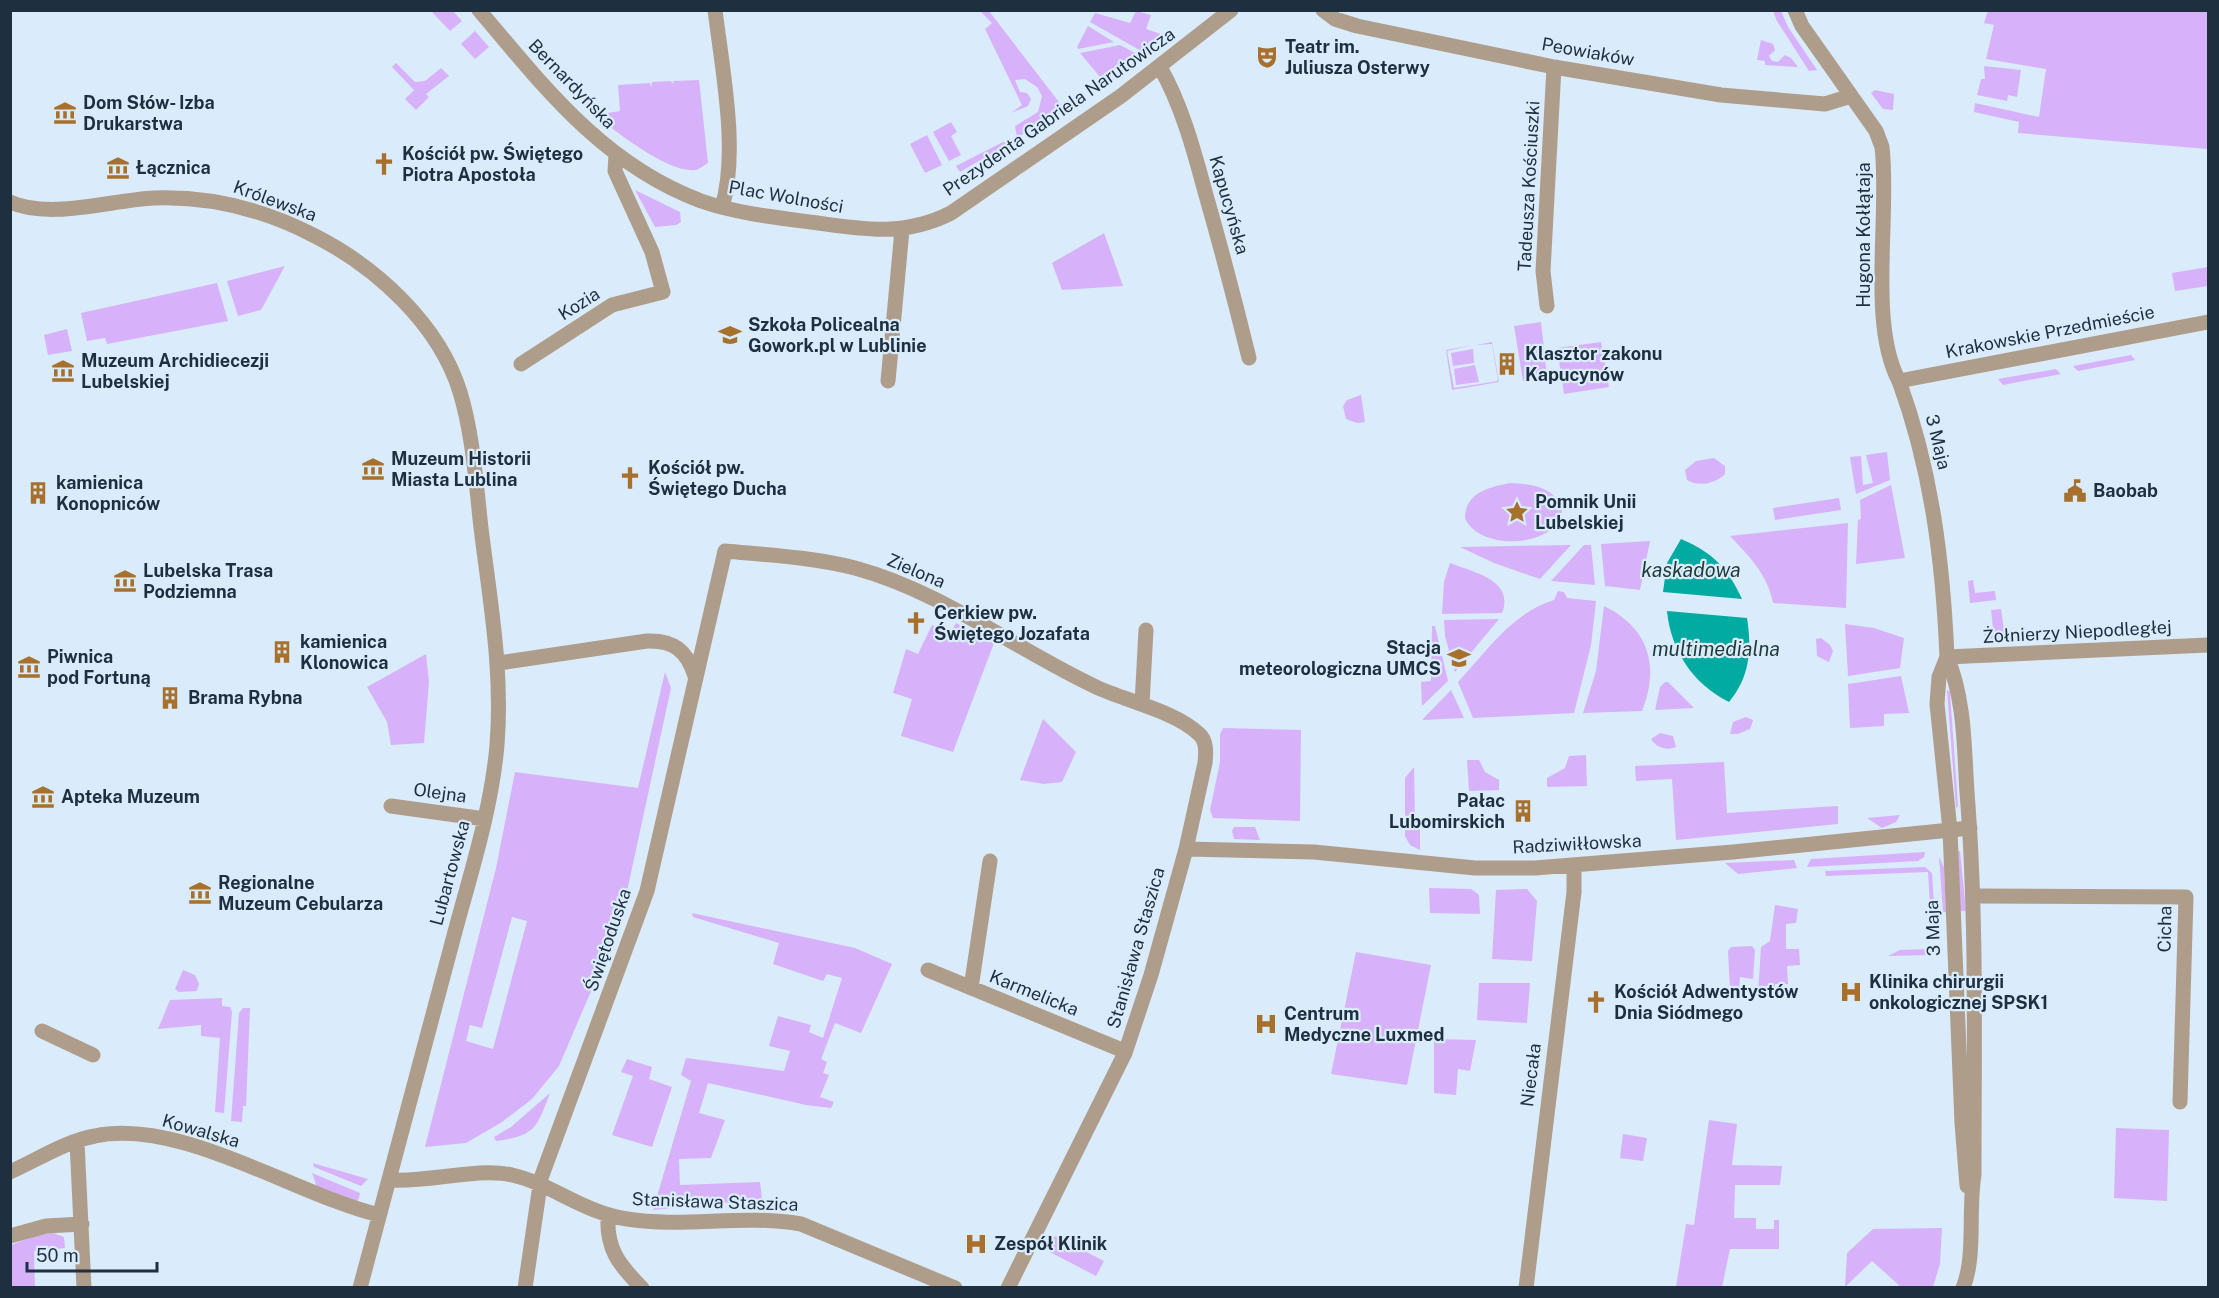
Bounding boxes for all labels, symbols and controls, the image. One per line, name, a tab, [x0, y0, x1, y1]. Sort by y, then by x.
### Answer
street label: Prezydenta Gabriela Narutowicza	[939, 23, 1179, 200]
street label: Peowiaków	[1540, 33, 1636, 70]
street label: Bernardyńska	[524, 35, 620, 133]
place label: Teatr im. Juliusza Osterwy	[1285, 36, 1430, 78]
theatre icon: Teatr im. Juliusza Osterwy	[1254, 44, 1280, 70]
place label: Dom Słów- Izba Drukarstwa	[83, 92, 215, 134]
museum icon: Dom Słów- Izba Drukarstwa	[52, 100, 78, 126]
street label: Tadeusza Kościuszki	[1514, 100, 1543, 272]
place label: Kościół pw. Świętego Piotra Apostoła	[402, 142, 583, 185]
church icon: Kościół pw. Świętego Piotra Apostoła	[371, 151, 397, 177]
street label: Kapucyńska	[1205, 153, 1254, 257]
museum icon: Łącznica	[105, 155, 131, 181]
place label: Łącznica	[136, 157, 211, 178]
street label: Hugona Kołłątaja	[1853, 162, 1874, 308]
street label: Królewska	[231, 176, 320, 225]
street label: Plac Wolności	[727, 176, 845, 217]
street label: Kozia	[554, 283, 603, 324]
street label: Krakowskie Przedmieście	[1944, 301, 2156, 362]
place label: Szkoła Policealna Gowork.pl w Lublinie	[748, 314, 927, 356]
school or university icon: Szkoła Policealna Gowork.pl w Lublinie	[717, 322, 743, 348]
place label: Klasztor zakonu Kapucynów	[1525, 343, 1662, 385]
place label: Muzeum Archidiecezji Lubelskiej	[81, 350, 269, 392]
building icon: Klasztor zakonu Kapucynów	[1494, 351, 1520, 377]
museum icon: Muzeum Archidiecezji Lubelskiej	[50, 358, 76, 384]
street label: 3 Maja	[1921, 412, 1955, 472]
place label: Muzeum Historii Miasta Lublina	[391, 448, 531, 490]
museum icon: Muzeum Historii Miasta Lublina	[360, 456, 386, 482]
place label: Kościół pw. Świętego Ducha	[648, 457, 787, 499]
church icon: Kościół pw. Świętego Ducha	[617, 465, 643, 491]
place label: kamienica Konopniców	[56, 472, 160, 514]
public building icon: Baobab	[2062, 478, 2088, 504]
building icon: kamienica Konopniców	[25, 480, 51, 506]
place label: Baobab	[2093, 480, 2158, 501]
place label: Pomnik Unii Lubelskiej	[1535, 491, 1636, 533]
place icon: Pomnik Unii Lubelskiej	[1504, 499, 1530, 525]
street label: Zielona	[884, 549, 949, 592]
water label: kaskadowa	[1641, 558, 1741, 582]
place label: Lubelska Trasa Podziemna	[143, 560, 273, 602]
museum icon: Lubelska Trasa Podziemna	[112, 568, 138, 594]
place label: Cerkiew pw. Świętego Jozafata	[934, 602, 1090, 644]
church icon: Cerkiew pw. Świętego Jozafata	[903, 610, 929, 636]
street label: Żołnierzy Niepodległej	[1982, 615, 2172, 647]
place label: kamienica Klonowica	[300, 631, 388, 673]
place label: Stacja meteorologiczna UMCS	[1239, 637, 1441, 679]
water label: multimedialna	[1652, 637, 1780, 661]
building icon: kamienica Klonowica	[269, 639, 295, 665]
school or university icon: Stacja meteorologiczna UMCS	[1446, 645, 1472, 671]
place label: Piwnica pod Fortuną	[47, 646, 151, 688]
museum icon: Piwnica pod Fortuną	[16, 654, 42, 680]
building icon: Brama Rybna	[157, 685, 183, 711]
place label: Brama Rybna	[188, 687, 302, 708]
street label: Olejna	[412, 778, 468, 807]
museum icon: Apteka Muzeum	[30, 784, 56, 810]
place label: Apteka Muzeum	[61, 786, 200, 807]
place label: Pałac Lubomirskich	[1389, 790, 1505, 832]
building icon: Pałac Lubomirskich	[1510, 798, 1536, 824]
street label: Lubartowska	[425, 818, 474, 928]
street label: Radziwiłłowska	[1512, 830, 1642, 857]
street label: Stanisława Staszica	[1102, 865, 1169, 1031]
place label: Regionalne Muzeum Cebularza	[218, 872, 383, 914]
museum icon: Regionalne Muzeum Cebularza	[187, 880, 213, 906]
street label: Świętoduska	[579, 885, 635, 994]
street label: 3 Maja	[1921, 900, 1944, 956]
street label: Cicha	[2154, 905, 2175, 953]
street label: Karmelicka	[987, 965, 1082, 1020]
place label: Klinika chirurgii onkologicznej SPSK1	[1869, 971, 2048, 1013]
hospital icon: Klinika chirurgii onkologicznej SPSK1	[1838, 979, 1864, 1005]
place label: Kościół Adwentystów Dnia Siódmego	[1614, 981, 1799, 1023]
church icon: Kościół Adwentystów Dnia Siódmego	[1583, 989, 1609, 1015]
place label: Centrum Medyczne Luxmed	[1284, 1003, 1444, 1045]
hospital icon: Centrum Medyczne Luxmed	[1253, 1011, 1279, 1037]
street label: Niecała	[1516, 1042, 1545, 1108]
street label: Kowalska	[160, 1109, 242, 1152]
street label: Stanisława Staszica	[631, 1188, 799, 1215]
hospital icon: Zespół Klinik	[963, 1231, 989, 1257]
place label: Zespół Klinik	[994, 1233, 1108, 1254]
scale bar	[27, 1235, 158, 1273]
text: 50 m	[36, 1245, 79, 1266]

